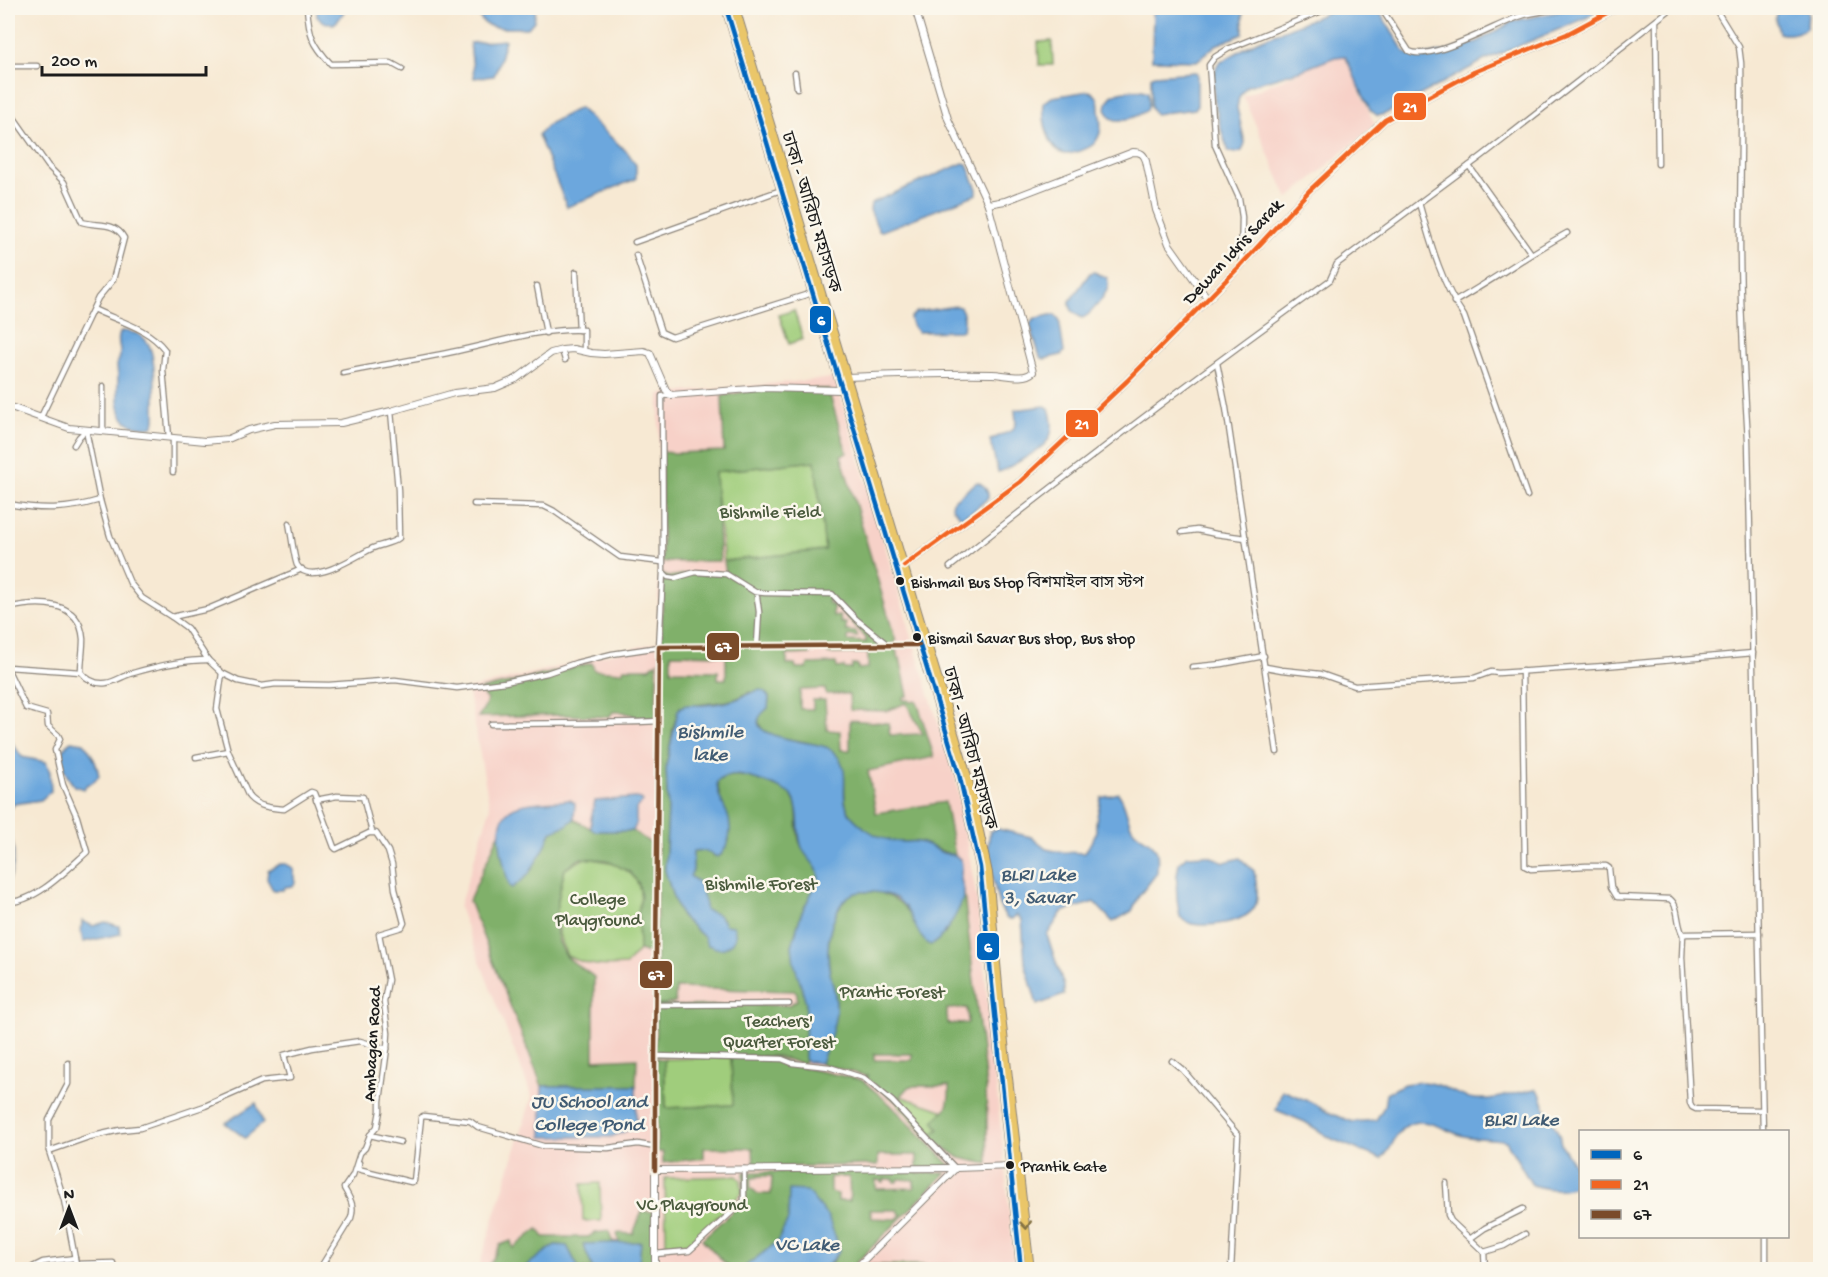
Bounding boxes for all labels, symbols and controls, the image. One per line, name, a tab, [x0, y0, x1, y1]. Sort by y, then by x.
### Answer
scale bar	[42, 39, 206, 77]
text: 200 m	[51, 52, 98, 73]
line badge: 21	[1393, 92, 1427, 121]
text: 21	[1403, 100, 1417, 119]
street label: ঢাকা - আরিচা মহাসড়ক	[775, 128, 846, 296]
street label: Dewan Idris Sarak	[1179, 194, 1289, 311]
line badge: 6	[809, 305, 832, 334]
text: 6	[817, 313, 826, 332]
line badge: 21	[1065, 409, 1099, 438]
text: 21	[1075, 417, 1089, 436]
park label: Bishmile Field	[719, 503, 822, 524]
place label: Bishmail Bus Stop বিশমাইল বাস স্টপ	[910, 572, 1144, 594]
marker: Bishmail Bus Stop বিশমাইল বাস স্টপ	[894, 575, 906, 587]
marker: Bismail Savar Bus stop, Bus stop	[911, 631, 923, 643]
place label: Bismail Savar Bus stop, Bus stop	[927, 631, 1135, 650]
line badge: 67	[706, 632, 740, 661]
text: 67	[715, 640, 732, 659]
street label: ঢাকা - আরিচা মহাসড়ক	[937, 664, 1002, 833]
water label: Bishmile lake	[677, 722, 744, 768]
water label: BLRI Lake 3, Savar	[1000, 865, 1076, 911]
park label: Bishmile Forest	[704, 875, 819, 896]
park label: College Playground	[554, 890, 643, 932]
line badge: 6	[976, 932, 1000, 961]
text: 6	[984, 940, 993, 959]
line badge: 67	[639, 960, 673, 989]
text: 67	[648, 968, 665, 987]
park label: Prantic Forest	[839, 983, 946, 1004]
street label: Ambagan Road	[360, 985, 387, 1102]
park label: Teachers' Quarter Forest	[723, 1012, 837, 1054]
water label: JU School and College Pond	[531, 1092, 649, 1138]
water label: BLRI Lake	[1483, 1110, 1559, 1133]
legend	[1579, 1130, 1789, 1238]
text: 6	[1633, 1146, 1643, 1167]
marker: Prantik Gate	[1004, 1159, 1016, 1171]
place label: Prantik Gate	[1020, 1159, 1107, 1178]
text: 21	[1633, 1176, 1649, 1197]
north arrow	[39, 1178, 99, 1238]
text: N	[64, 1187, 75, 1206]
park label: VC Playground	[636, 1196, 749, 1217]
text: 67	[1633, 1206, 1652, 1227]
one-way arrow	[1019, 1220, 1031, 1229]
water label: VC Lake	[775, 1235, 840, 1258]

